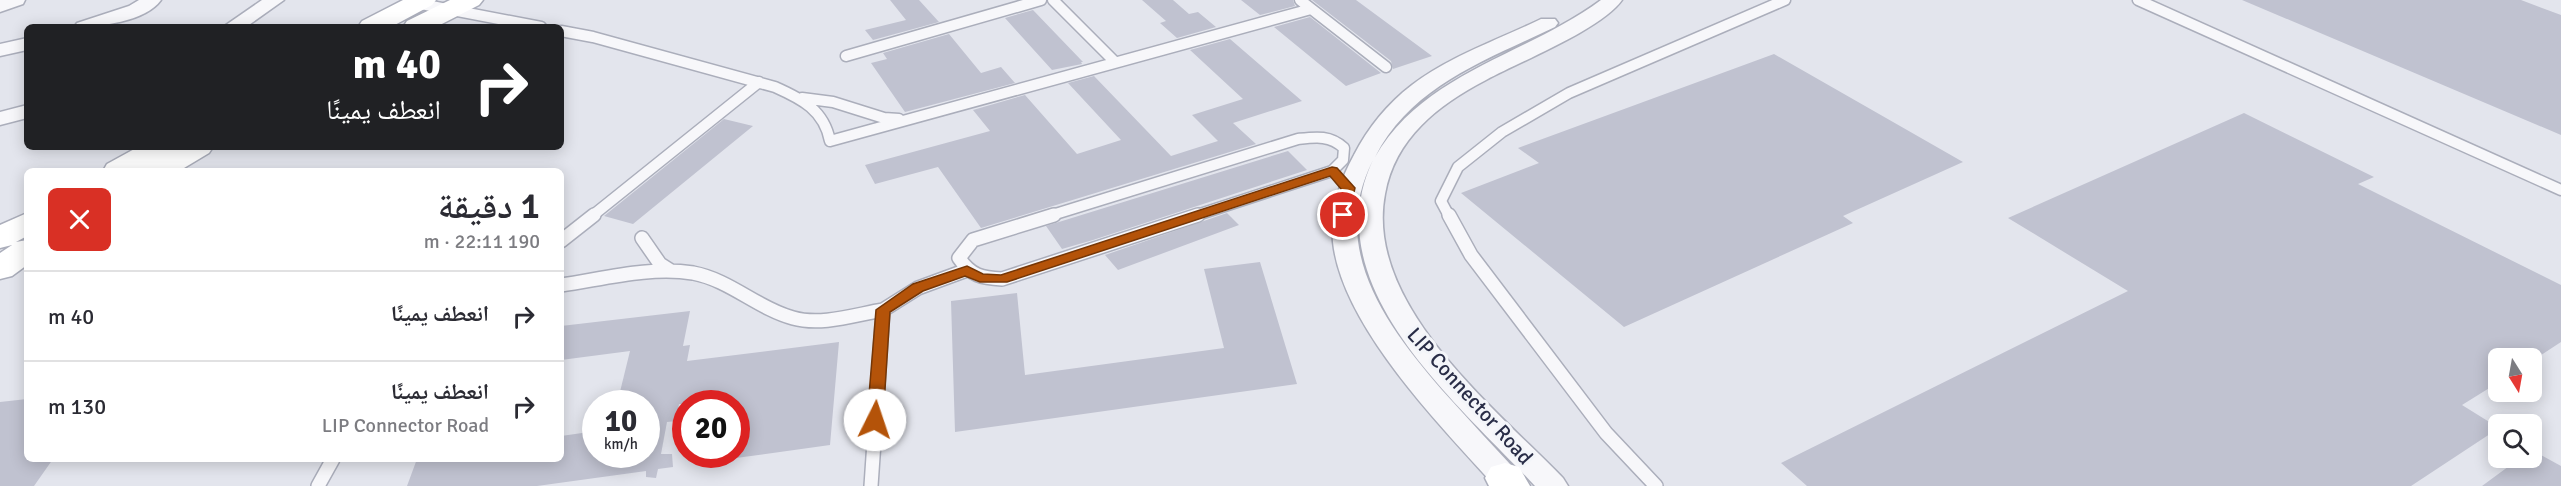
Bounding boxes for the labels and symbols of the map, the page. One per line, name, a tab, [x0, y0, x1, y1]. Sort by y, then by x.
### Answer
pin	[1317, 189, 1368, 240]
street label: LIP Connector Road	[1402, 322, 1538, 470]
north arrow	[2488, 348, 2542, 402]
position arrow	[843, 388, 907, 452]
speed limit sign: 20	[672, 390, 750, 468]

